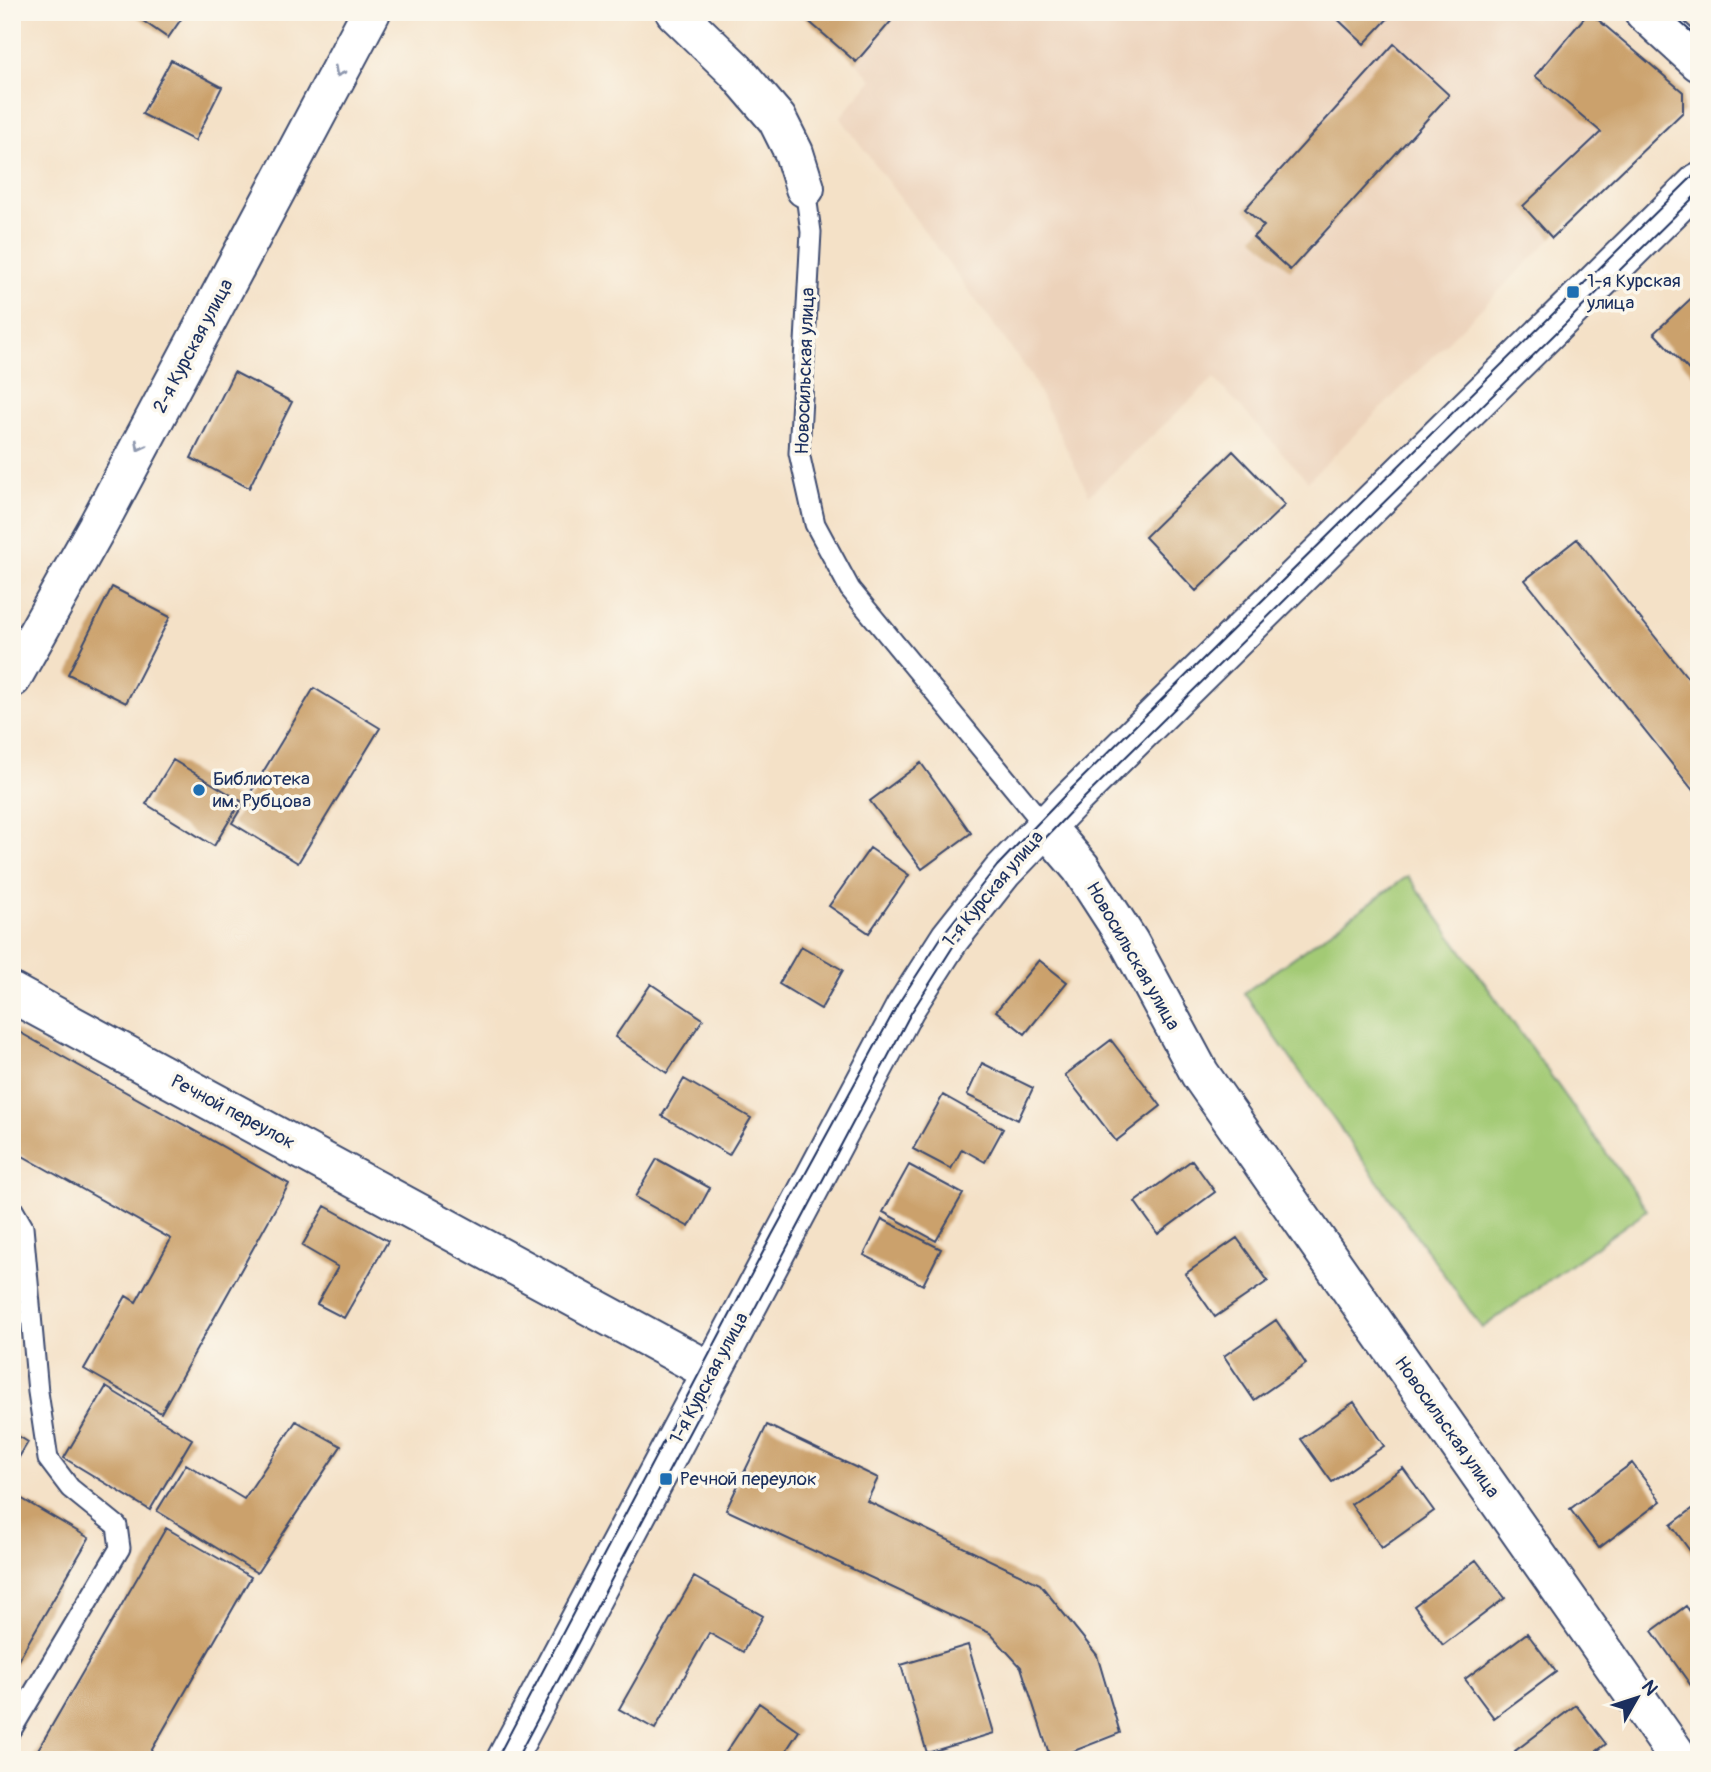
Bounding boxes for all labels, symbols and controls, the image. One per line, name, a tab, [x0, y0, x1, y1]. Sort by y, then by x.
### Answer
one-way arrow	[334, 65, 347, 78]
place label: 1-я Курская улица	[1586, 269, 1681, 315]
street label: 2-я Курская улица	[148, 275, 239, 417]
marker: 1-я Курская улица	[1565, 284, 1581, 300]
street label: Новосильская улица	[790, 287, 820, 455]
one-way arrow	[135, 439, 148, 452]
place label: Библиотека им. Рубцова	[213, 767, 311, 813]
marker: Библиотека им. Рубцова	[191, 782, 207, 798]
street label: 1-я Курская улица	[937, 826, 1049, 952]
street label: Новосильская улица	[1081, 878, 1185, 1035]
street label: Речной переулок	[167, 1069, 299, 1155]
street label: 1-я Курская улица	[664, 1308, 754, 1448]
street label: Новосильская улица	[1389, 1352, 1505, 1503]
place label: Речной переулок	[680, 1467, 817, 1491]
marker: Речной переулок	[658, 1471, 674, 1487]
north arrow	[1602, 1664, 1672, 1734]
text: N	[1636, 1675, 1663, 1701]

